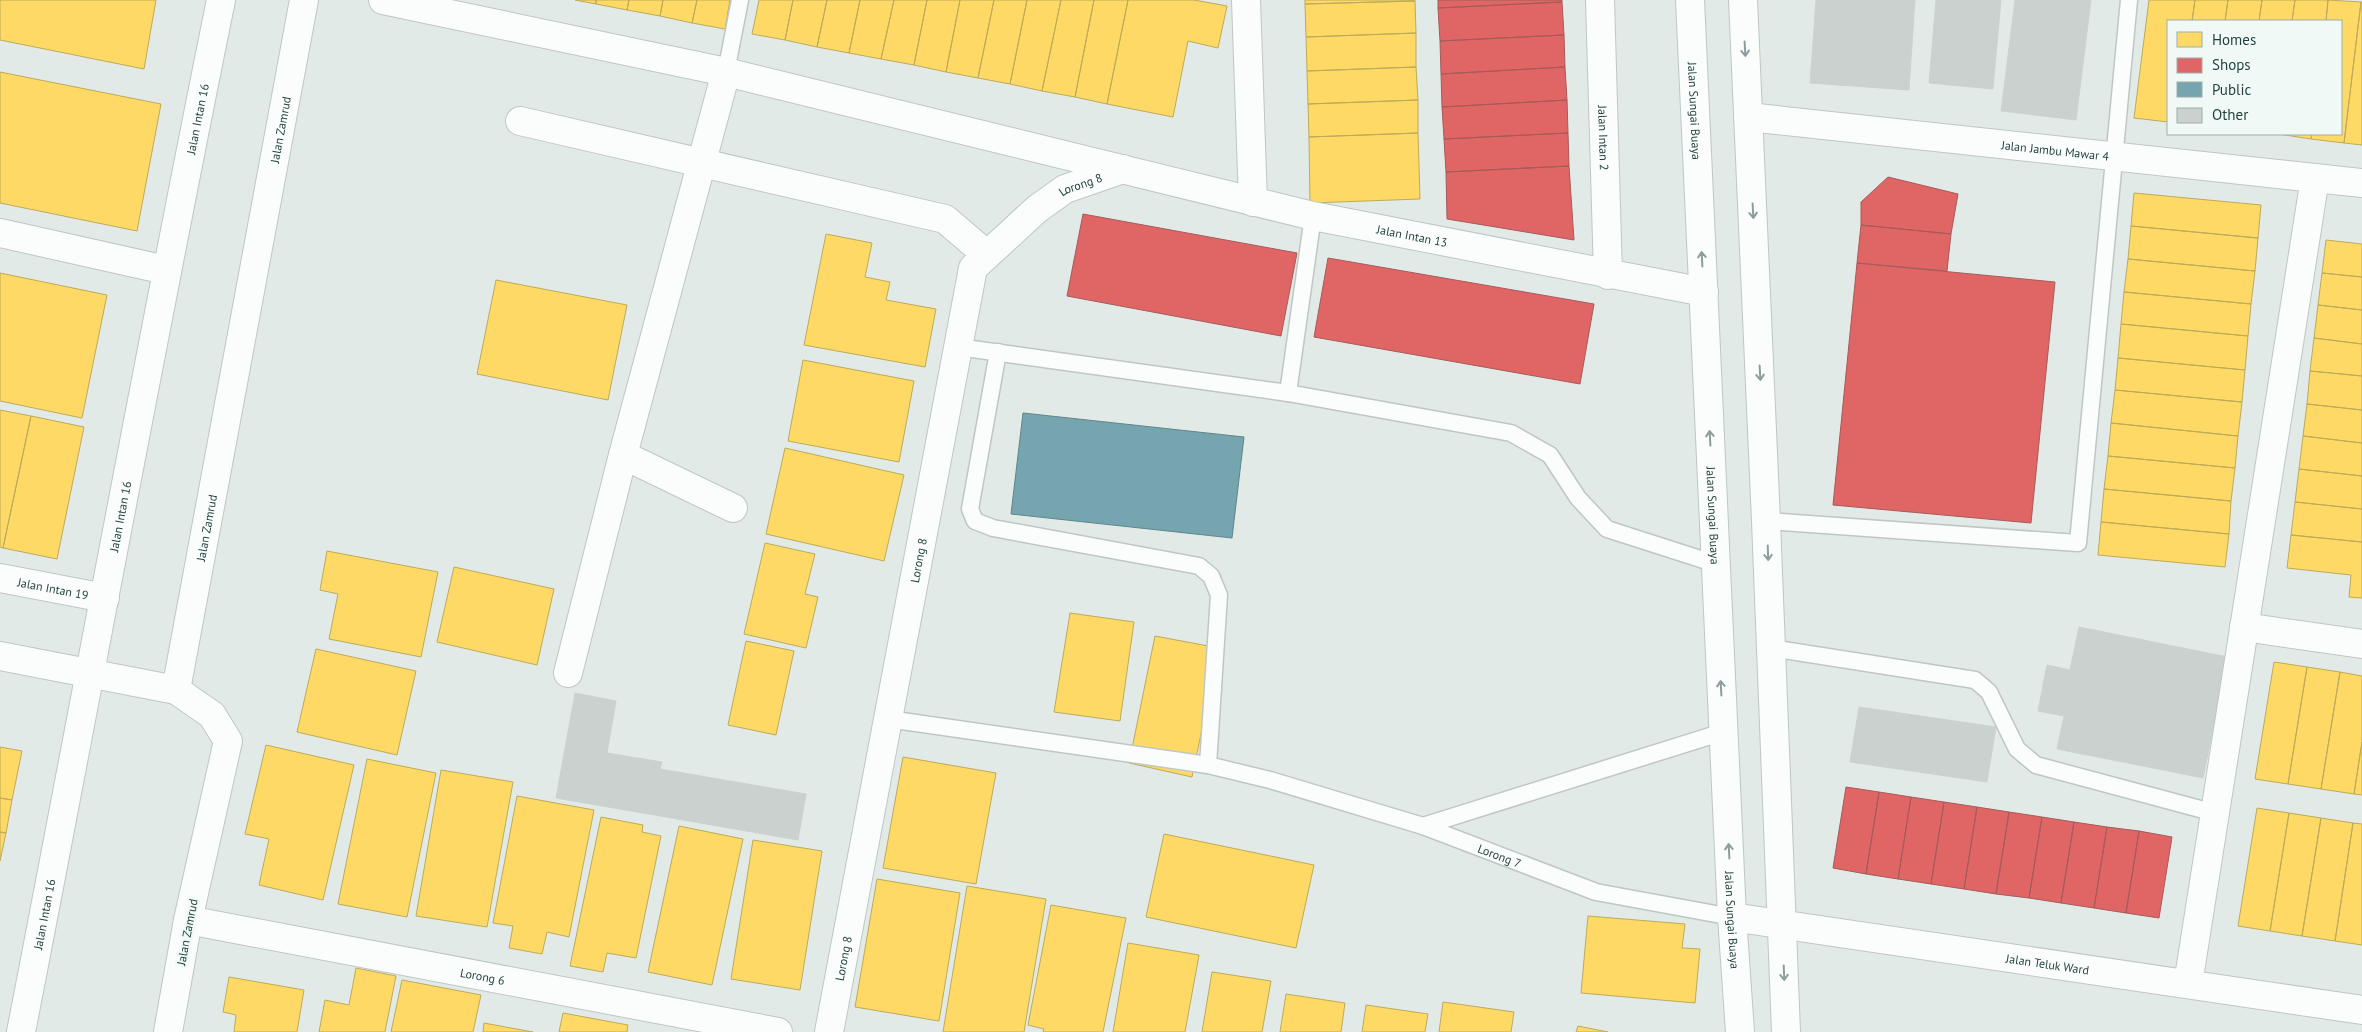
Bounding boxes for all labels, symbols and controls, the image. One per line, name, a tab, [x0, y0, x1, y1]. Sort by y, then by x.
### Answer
legend	[2167, 20, 2342, 135]
text: Homes	[2212, 30, 2256, 49]
one-way arrow	[1741, 40, 1750, 56]
text: Shops	[2212, 55, 2251, 74]
street label: Jalan Sungai Buaya	[1685, 61, 1705, 160]
text: Public	[2212, 80, 2251, 99]
street label: Jalan Intan 16	[182, 82, 211, 156]
street label: Jalan Zamrud	[266, 95, 293, 165]
street label: Jalan Intan 2	[1596, 104, 1612, 171]
text: Other	[2212, 105, 2248, 124]
street label: Jalan Jambu Mawar 4	[2000, 137, 2110, 163]
street label: Lorong 8	[1055, 169, 1104, 199]
one-way arrow	[1748, 203, 1757, 219]
street label: Jalan Intan 13	[1375, 221, 1449, 249]
one-way arrow	[1697, 251, 1707, 267]
one-way arrow	[1755, 365, 1764, 381]
one-way arrow	[1706, 431, 1715, 447]
street label: Jalan Sungai Buaya	[1704, 465, 1723, 565]
street label: Jalan Intan 16	[105, 480, 134, 554]
street label: Jalan Zamrud	[192, 493, 220, 563]
street label: Lorong 8	[906, 537, 929, 584]
one-way arrow	[1763, 545, 1772, 561]
street label: Jalan Intan 19	[15, 574, 90, 602]
one-way arrow	[1717, 680, 1726, 696]
street label: Lorong 7	[1476, 840, 1524, 870]
one-way arrow	[1724, 843, 1733, 859]
street label: Jalan Sungai Buaya	[1722, 870, 1743, 969]
street label: Jalan Intan 16	[29, 878, 58, 952]
street label: Jalan Zamrud	[173, 897, 201, 967]
street label: Lorong 8	[831, 935, 854, 982]
street label: Jalan Teluk Ward	[2004, 950, 2090, 977]
street label: Lorong 6	[459, 964, 506, 988]
one-way arrow	[1779, 964, 1789, 981]

